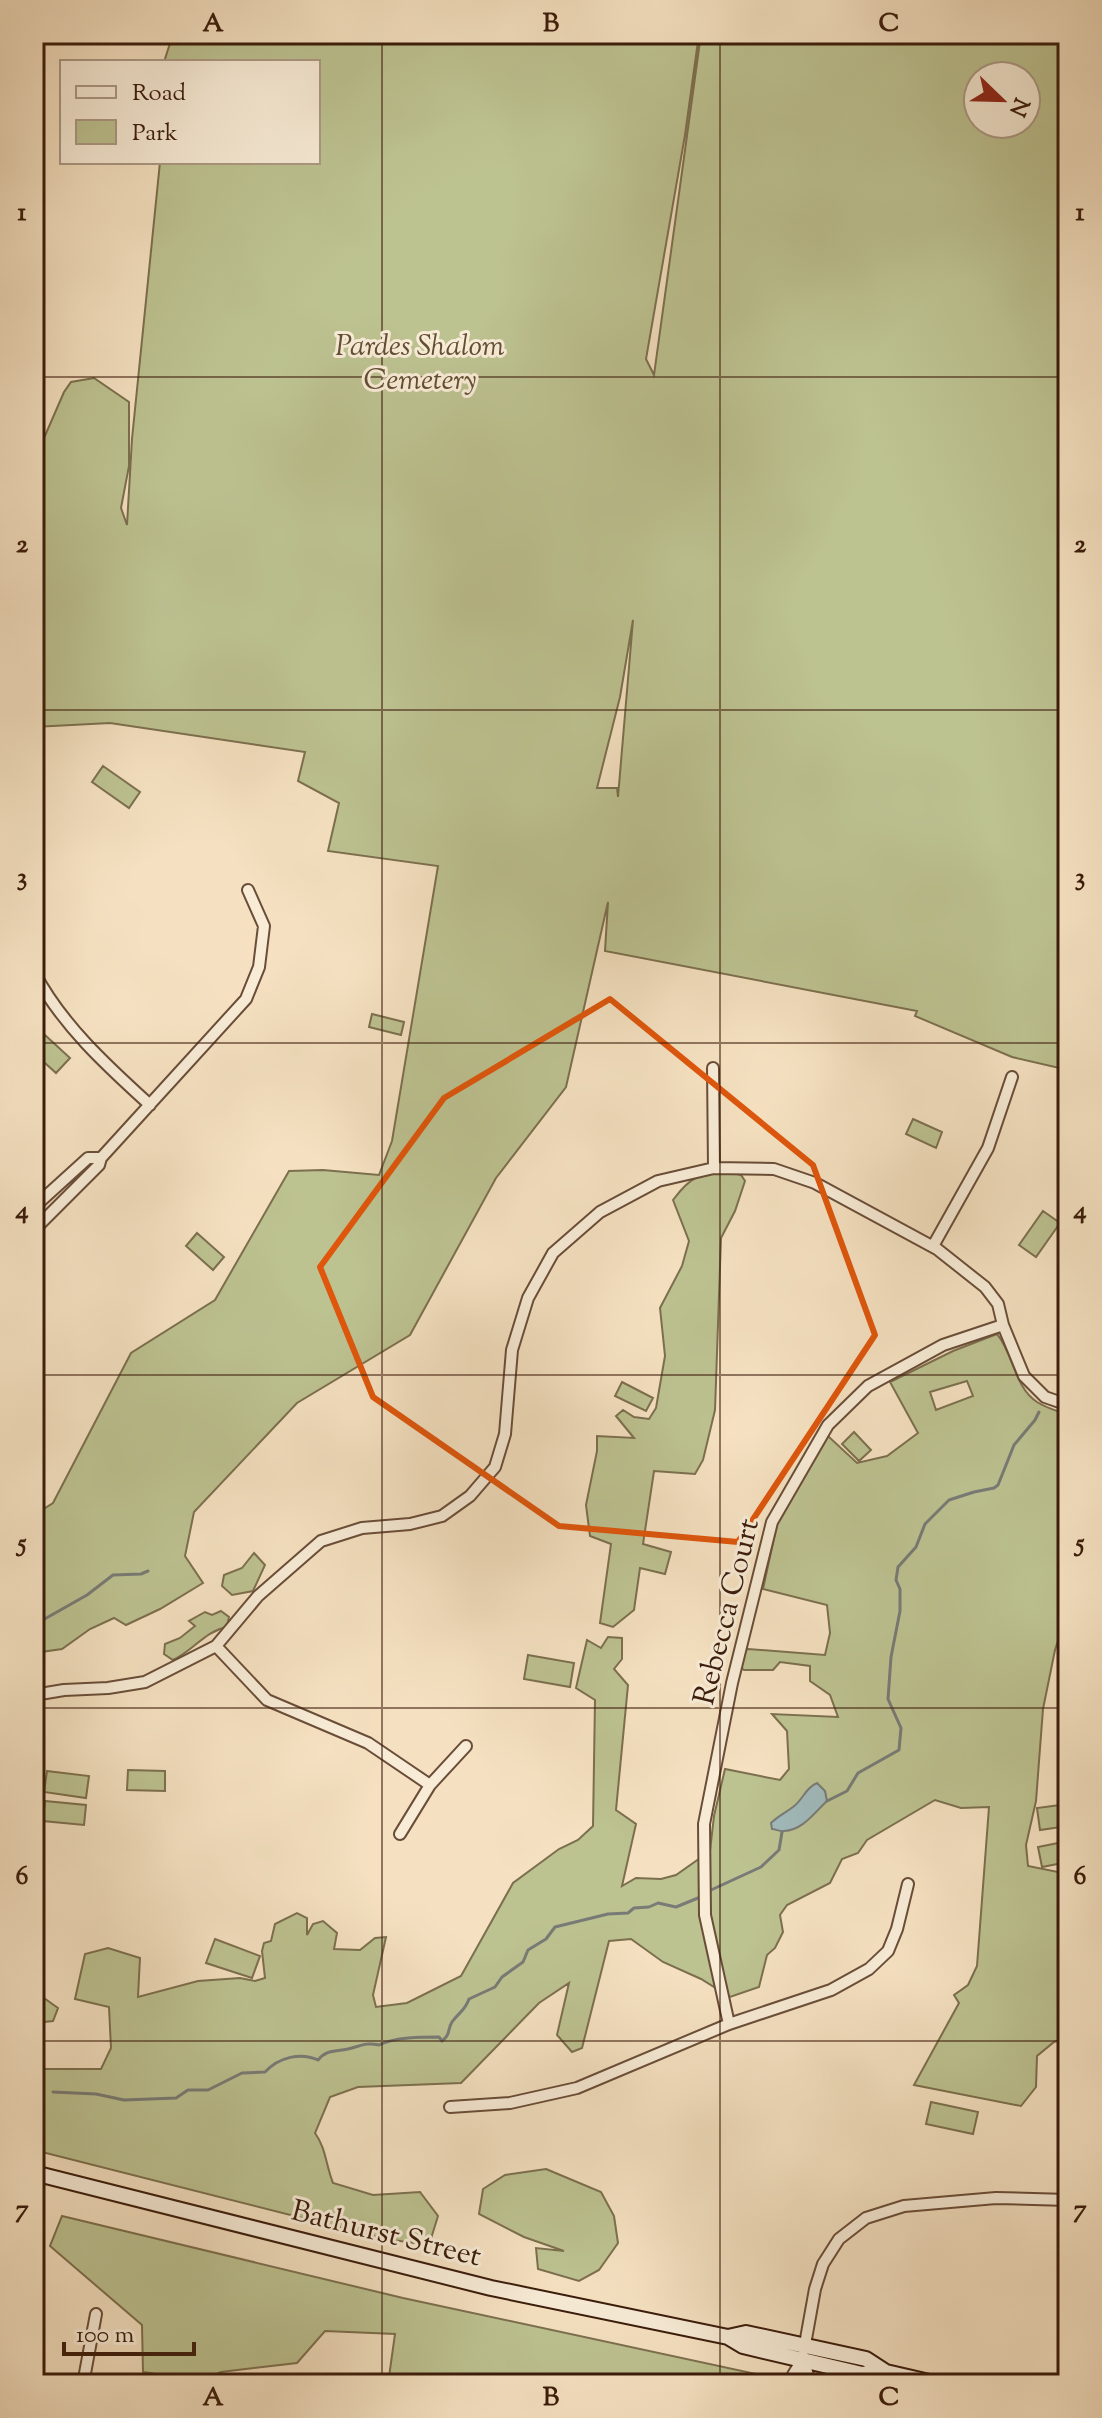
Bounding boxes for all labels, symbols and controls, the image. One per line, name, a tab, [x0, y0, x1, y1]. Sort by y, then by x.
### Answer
text: A	[202, 6, 224, 43]
text: B	[543, 6, 560, 43]
text: C	[879, 6, 899, 43]
legend	[60, 60, 320, 164]
north arrow	[962, 60, 1042, 140]
text: Road	[132, 77, 186, 111]
text: N	[999, 92, 1036, 121]
text: Park	[132, 117, 178, 151]
text: 1	[18, 195, 27, 232]
text: 1	[1076, 195, 1085, 232]
park label: Pardes Shalom Cemetery	[335, 326, 505, 403]
text: 2	[16, 527, 29, 564]
text: 2	[1074, 527, 1087, 564]
text: 3	[17, 860, 27, 897]
text: 3	[1075, 860, 1085, 897]
text: 4	[14, 1193, 29, 1230]
text: 4	[1072, 1193, 1087, 1230]
street label: Rebecca Court	[684, 1514, 772, 1710]
text: 5	[16, 1526, 27, 1563]
text: 5	[1074, 1526, 1085, 1563]
text: 6	[16, 1859, 29, 1896]
text: 6	[1074, 1859, 1087, 1896]
street label: Bathurst Street	[286, 2191, 486, 2279]
text: 7	[15, 2192, 29, 2229]
text: 7	[1073, 2192, 1087, 2229]
scale bar	[64, 2306, 194, 2356]
text: 100 m	[76, 2319, 134, 2353]
text: A	[202, 2380, 224, 2417]
text: B	[543, 2380, 560, 2417]
text: C	[879, 2380, 899, 2417]

